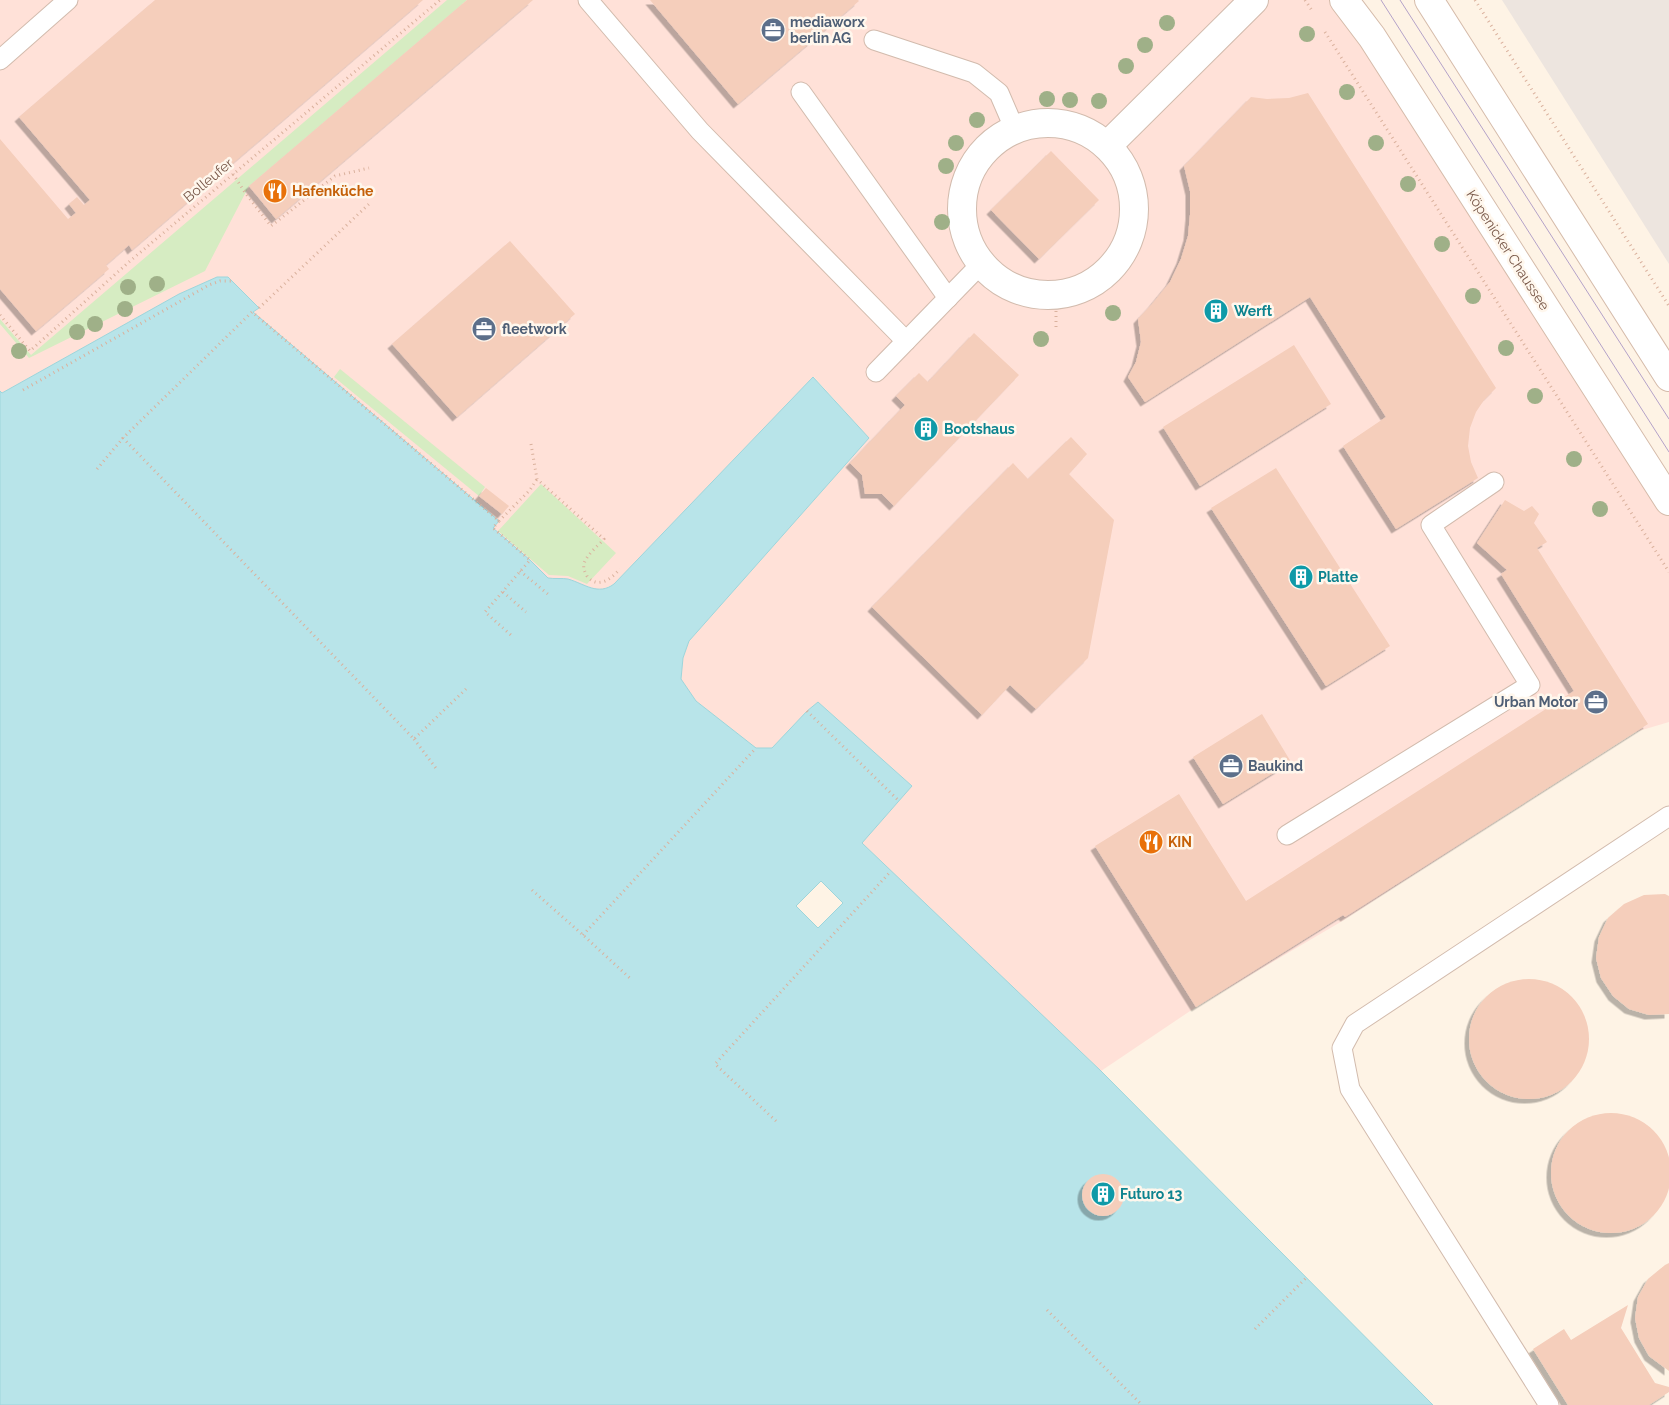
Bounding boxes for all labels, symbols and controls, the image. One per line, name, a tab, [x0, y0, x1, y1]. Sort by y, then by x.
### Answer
place label: mediaworx berlin AG	[790, 14, 865, 46]
office icon: mediaworx berlin AG	[760, 17, 786, 43]
street label: Bolleufer	[180, 155, 236, 205]
restaurant icon: Hafenküche	[262, 178, 288, 204]
place label: Hafenküche	[292, 183, 374, 199]
street label: Köpenicker Chaussee	[1463, 187, 1553, 313]
building icon: Werft	[1203, 298, 1229, 324]
place label: Werft	[1234, 303, 1273, 319]
office icon: fleetwork	[471, 316, 497, 342]
place label: fleetwork	[502, 321, 567, 337]
building icon: Bootshaus	[913, 416, 939, 442]
place label: Bootshaus	[944, 421, 1015, 437]
building icon: Platte	[1288, 564, 1314, 590]
place label: Platte	[1318, 569, 1359, 585]
office icon: Urban Motor	[1583, 689, 1609, 715]
place label: Urban Motor	[1494, 694, 1579, 710]
office icon: Baukind	[1218, 753, 1244, 779]
place label: Baukind	[1248, 758, 1303, 774]
restaurant icon: KIN	[1138, 829, 1164, 855]
place label: KIN	[1168, 834, 1192, 850]
building icon: Futuro 13	[1090, 1181, 1116, 1207]
place label: Futuro 13	[1120, 1186, 1182, 1202]

